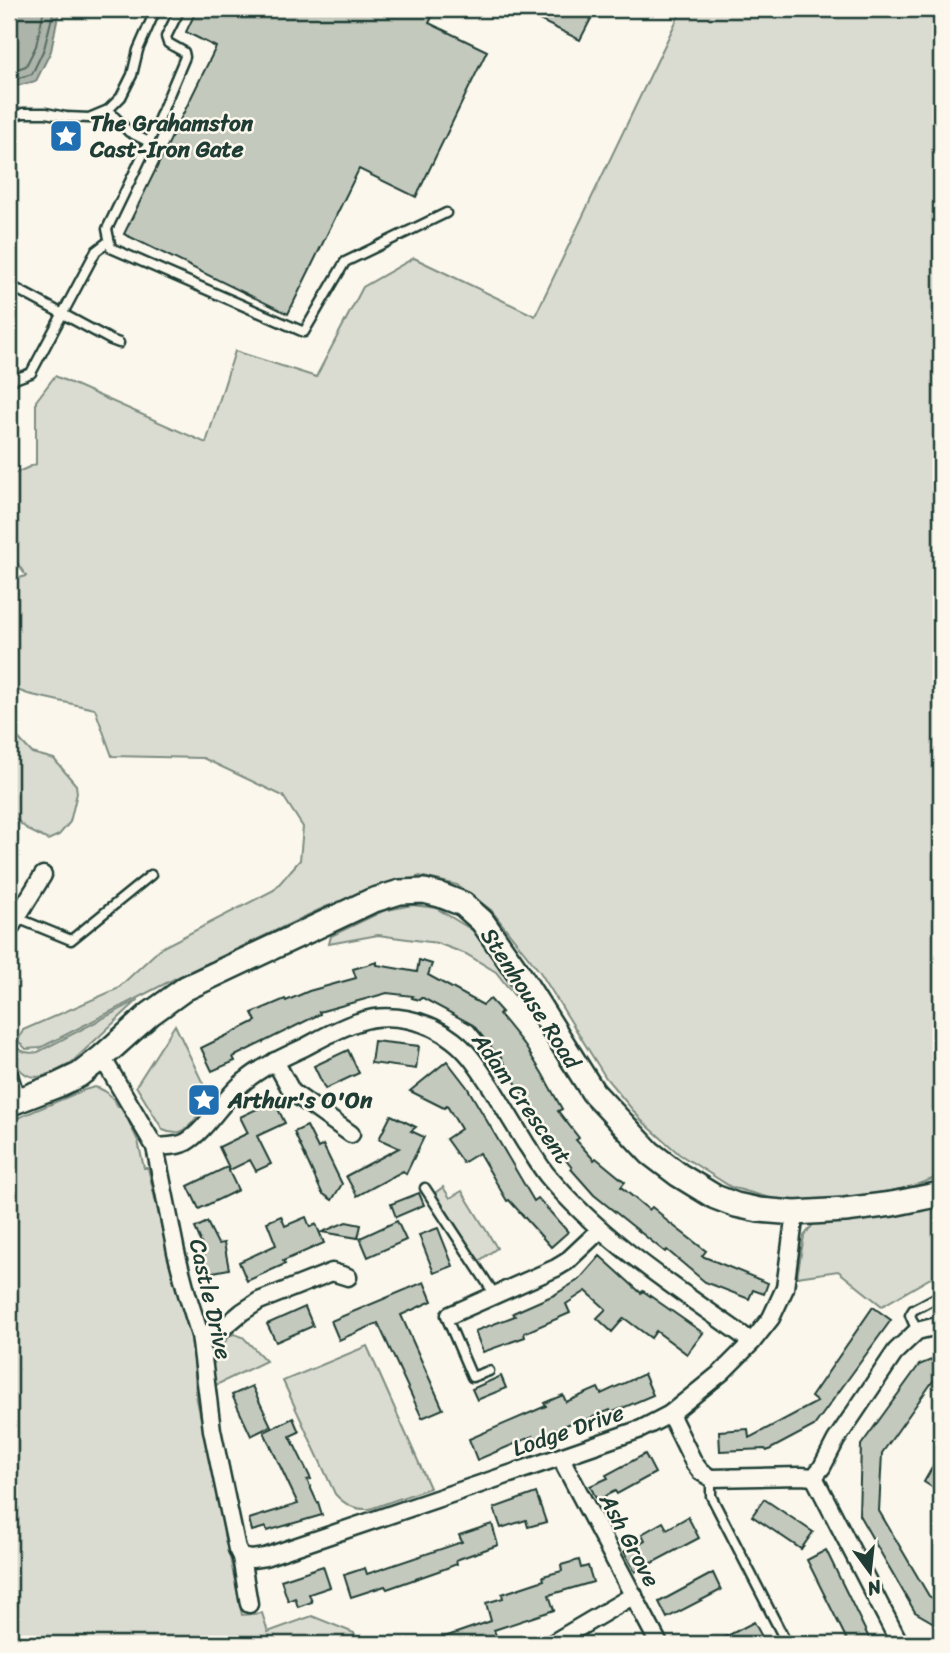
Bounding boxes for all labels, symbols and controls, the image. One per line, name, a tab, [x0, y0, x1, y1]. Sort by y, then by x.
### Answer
place label: The Grahamston Cast-Iron Gate	[89, 103, 254, 170]
place icon: The Grahamston Cast-Iron Gate	[47, 117, 85, 155]
street label: Stenhouse Road	[469, 919, 593, 1079]
street label: Adam Crescent	[460, 1023, 582, 1173]
place label: Arthur's O'On	[227, 1080, 373, 1121]
place icon: Arthur's O'On	[185, 1081, 223, 1119]
street label: Castle Drive	[177, 1235, 244, 1364]
street label: Lodge Drive	[507, 1392, 630, 1469]
street label: Ash Grove	[587, 1485, 672, 1595]
north arrow	[834, 1538, 904, 1608]
text: N	[863, 1570, 886, 1606]

